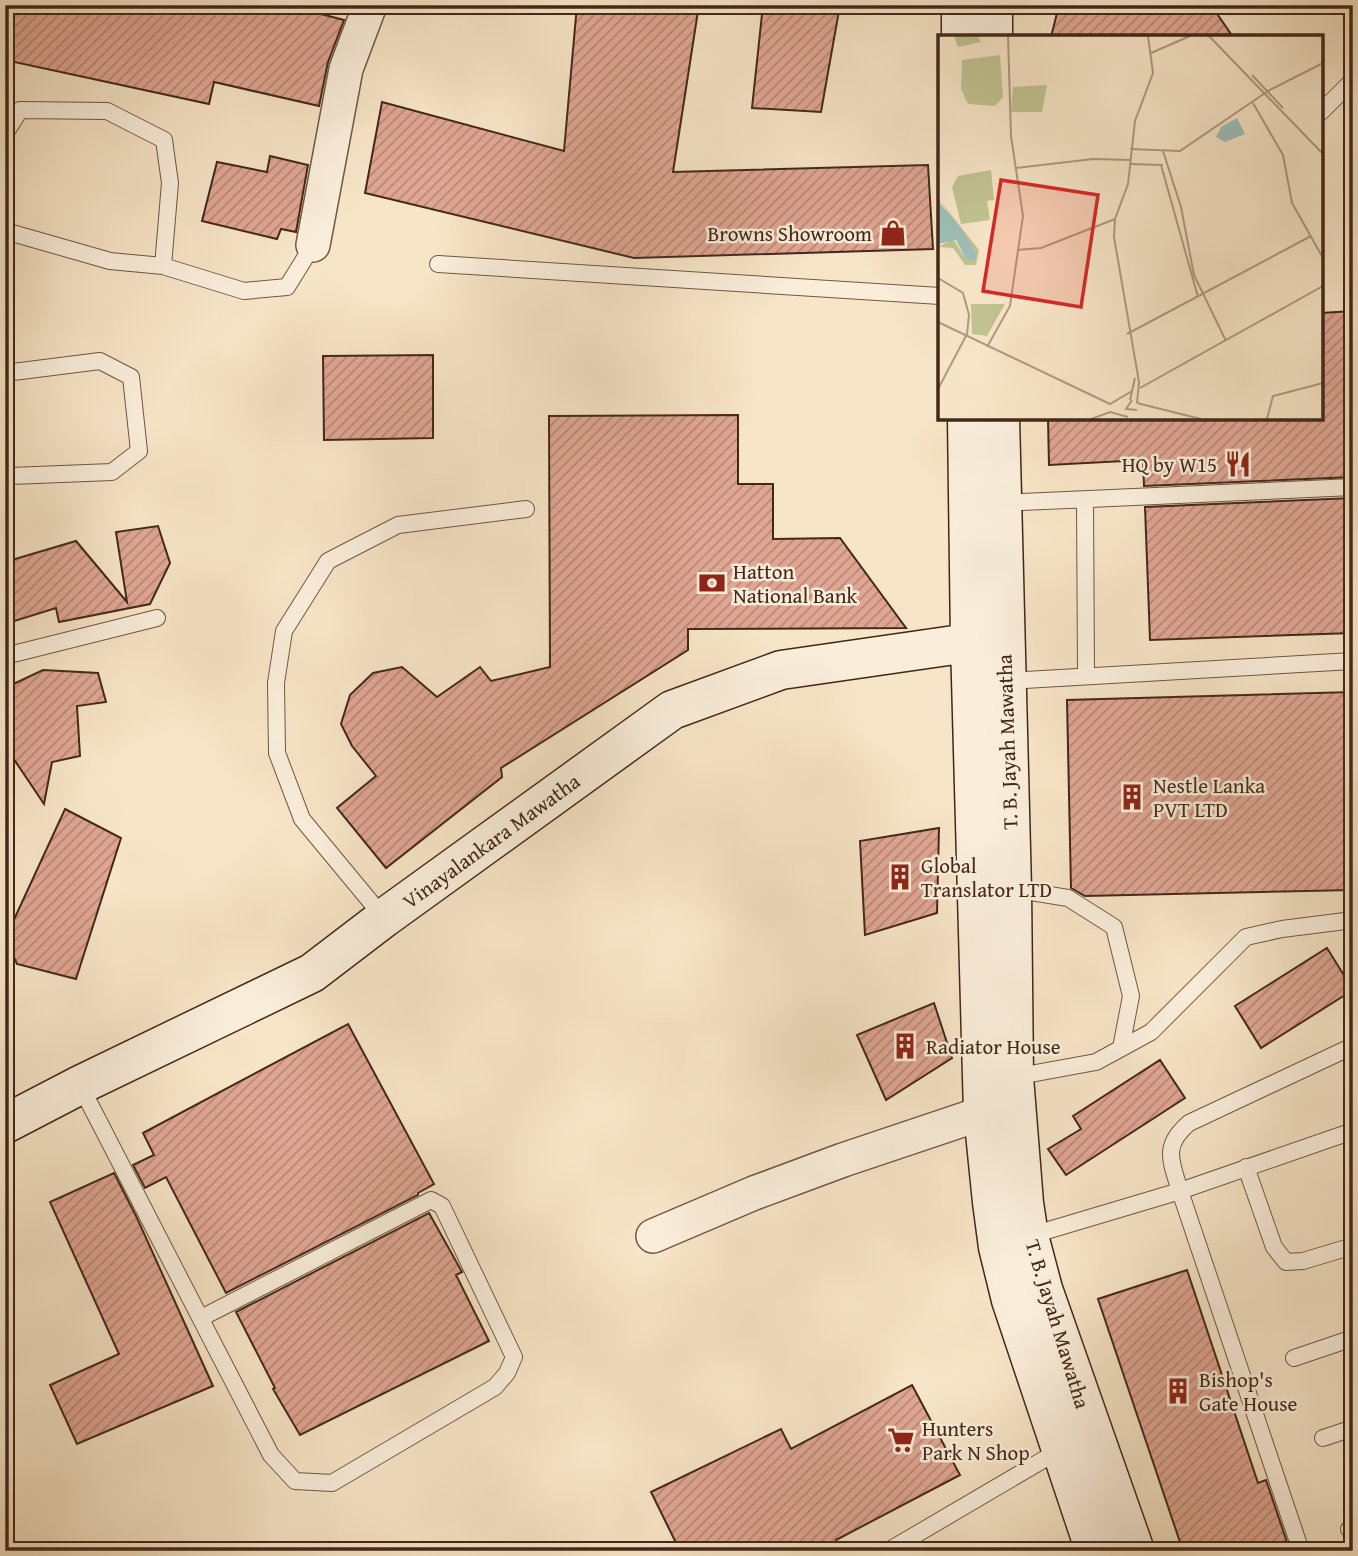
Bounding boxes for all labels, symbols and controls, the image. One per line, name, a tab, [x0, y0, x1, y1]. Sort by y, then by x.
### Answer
inset map	[938, 35, 1323, 420]
place label: Browns Showroom	[707, 218, 872, 249]
shop icon: Browns Showroom	[878, 218, 908, 248]
place label: HQ by W15	[1122, 449, 1217, 480]
restaurant icon: HQ by W15	[1223, 449, 1253, 479]
place label: Hatton National Bank	[733, 556, 858, 611]
bank icon: Hatton National Bank	[697, 568, 727, 598]
street label: T. B. Jayah Mawatha	[988, 654, 1026, 830]
street label: Vinayalankara Mawatha	[396, 766, 586, 916]
place label: Nestle Lanka PVT LTD	[1153, 770, 1265, 825]
building icon: Nestle Lanka PVT LTD	[1117, 782, 1147, 812]
place label: Global Translator LTD	[921, 850, 1052, 905]
building icon: Global Translator LTD	[885, 862, 915, 892]
building icon: Radiator House	[890, 1031, 920, 1061]
place label: Radiator House	[926, 1031, 1061, 1062]
street label: T. B. Jayah Mawatha	[1018, 1236, 1098, 1412]
place label: Bishop's Gate House	[1199, 1364, 1298, 1419]
building icon: Bishop's Gate House	[1163, 1376, 1193, 1406]
place label: Hunters Park N Shop	[922, 1413, 1030, 1468]
supermarket icon: Hunters Park N Shop	[886, 1425, 916, 1455]

